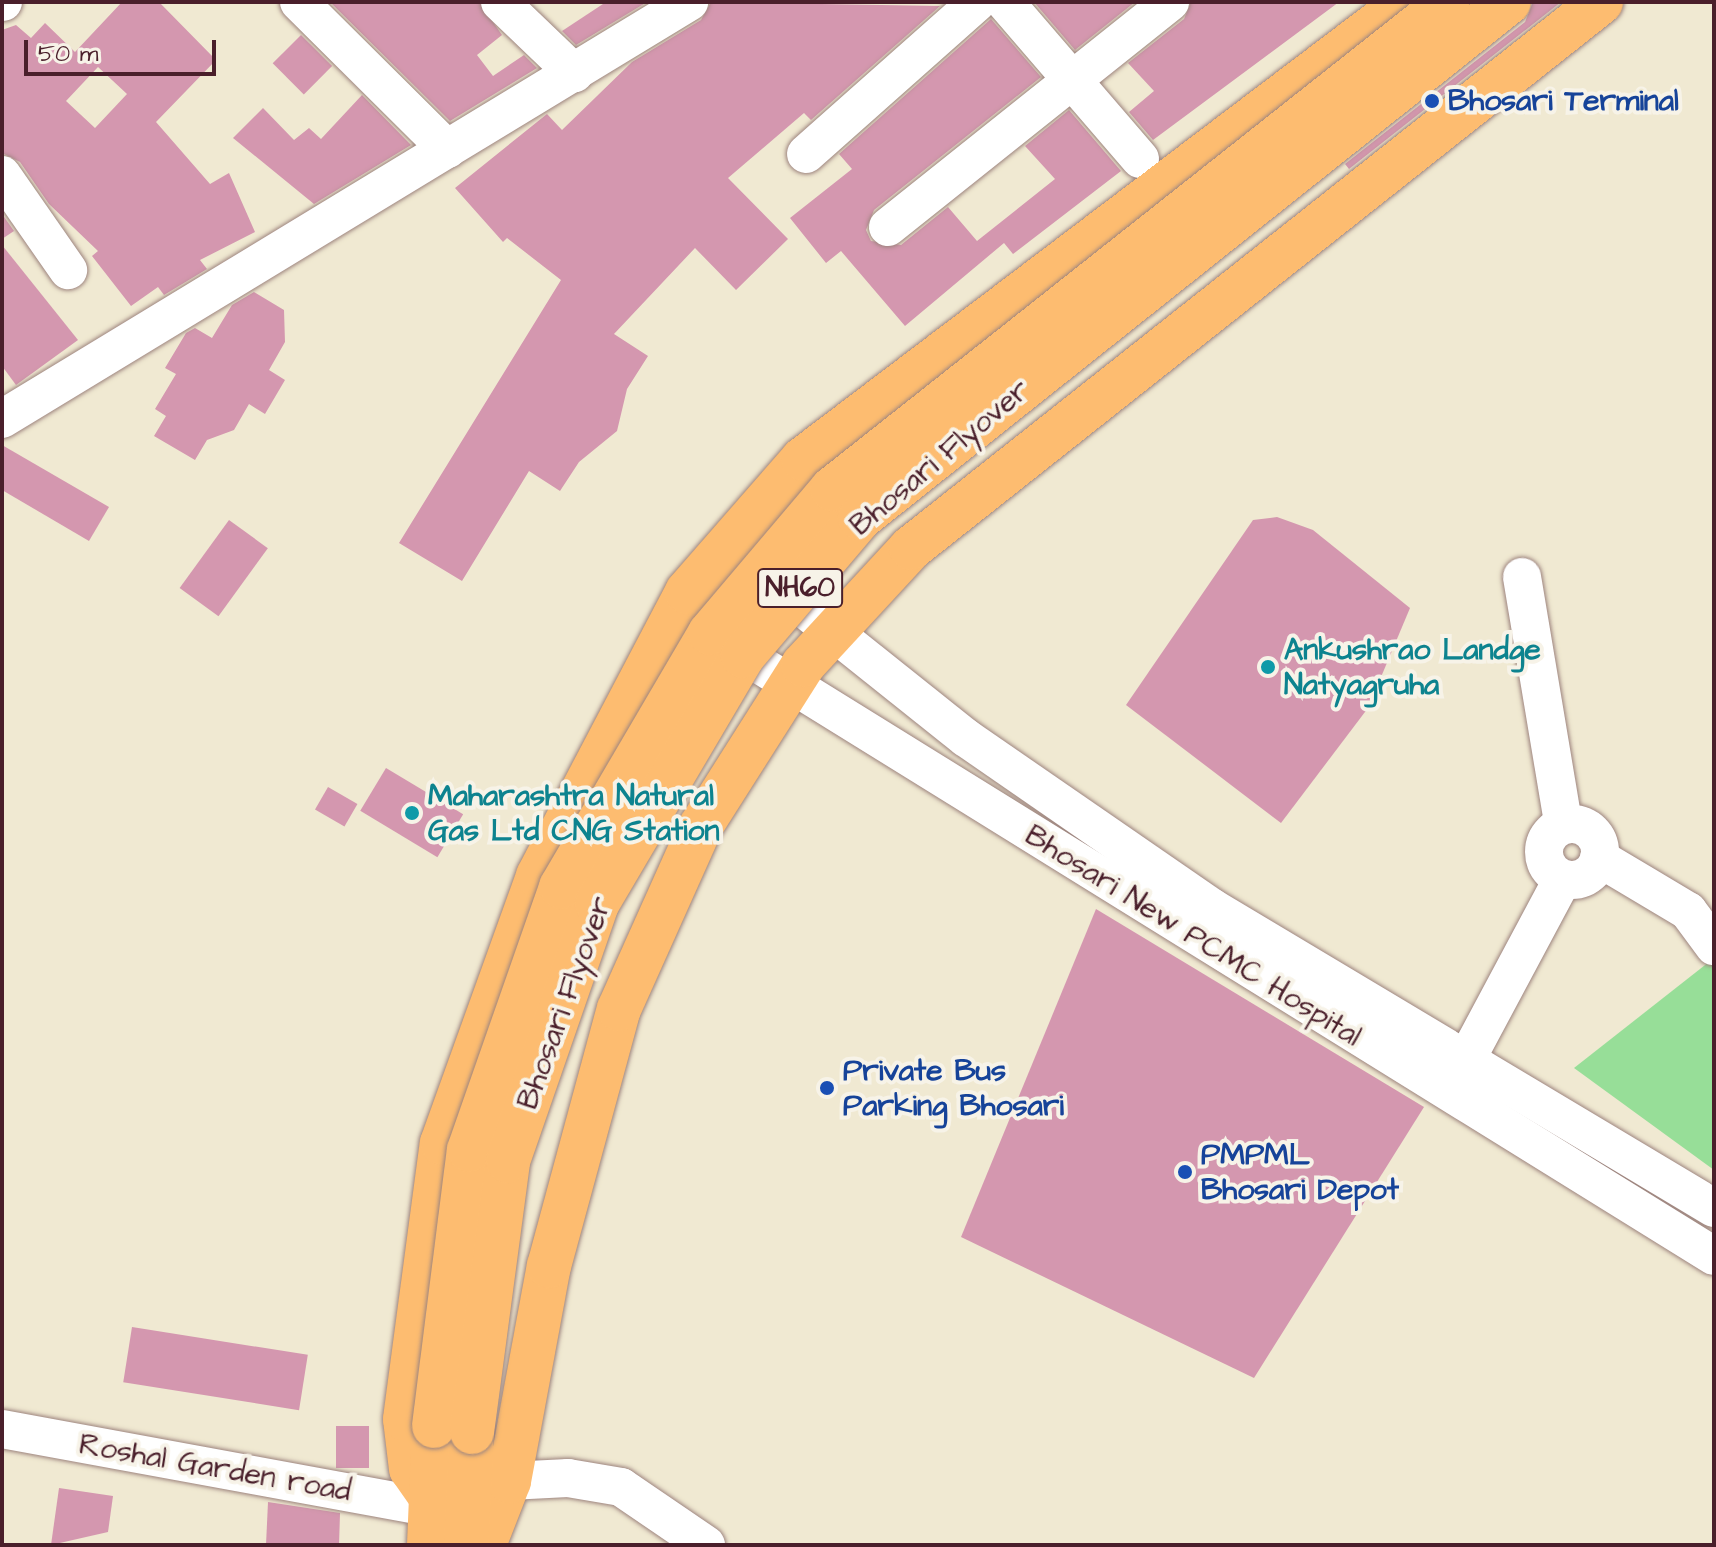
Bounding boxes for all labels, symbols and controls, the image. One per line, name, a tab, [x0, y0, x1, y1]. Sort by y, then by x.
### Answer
scale bar	[28, 24, 220, 74]
text: 50 m	[38, 37, 98, 71]
place label: Bhosari Terminal	[1448, 83, 1679, 119]
marker: Bhosari Terminal	[1423, 92, 1441, 110]
street label: Bhosari Flyover	[843, 372, 1037, 544]
road number: NH60	[756, 564, 844, 612]
place label: Ankushrao Landge Natyagruha	[1284, 632, 1541, 702]
marker: Ankushrao Landge Natyagruha	[1259, 658, 1277, 676]
place label: Maharashtra Natural Gas Ltd CNG Station	[428, 778, 719, 848]
marker: Maharashtra Natural Gas Ltd CNG Station	[403, 804, 421, 822]
street label: Bhosari New PCMC Hospital	[1018, 817, 1368, 1055]
street label: Bhosari Flyover	[510, 892, 620, 1114]
place label: Private Bus Parking Bhosari	[843, 1053, 1064, 1124]
marker: Private Bus Parking Bhosari	[818, 1079, 836, 1097]
place label: PMPML Bhosari Depot	[1201, 1137, 1399, 1208]
marker: PMPML Bhosari Depot	[1176, 1163, 1194, 1181]
street label: Roshal Garden road	[76, 1426, 354, 1510]

